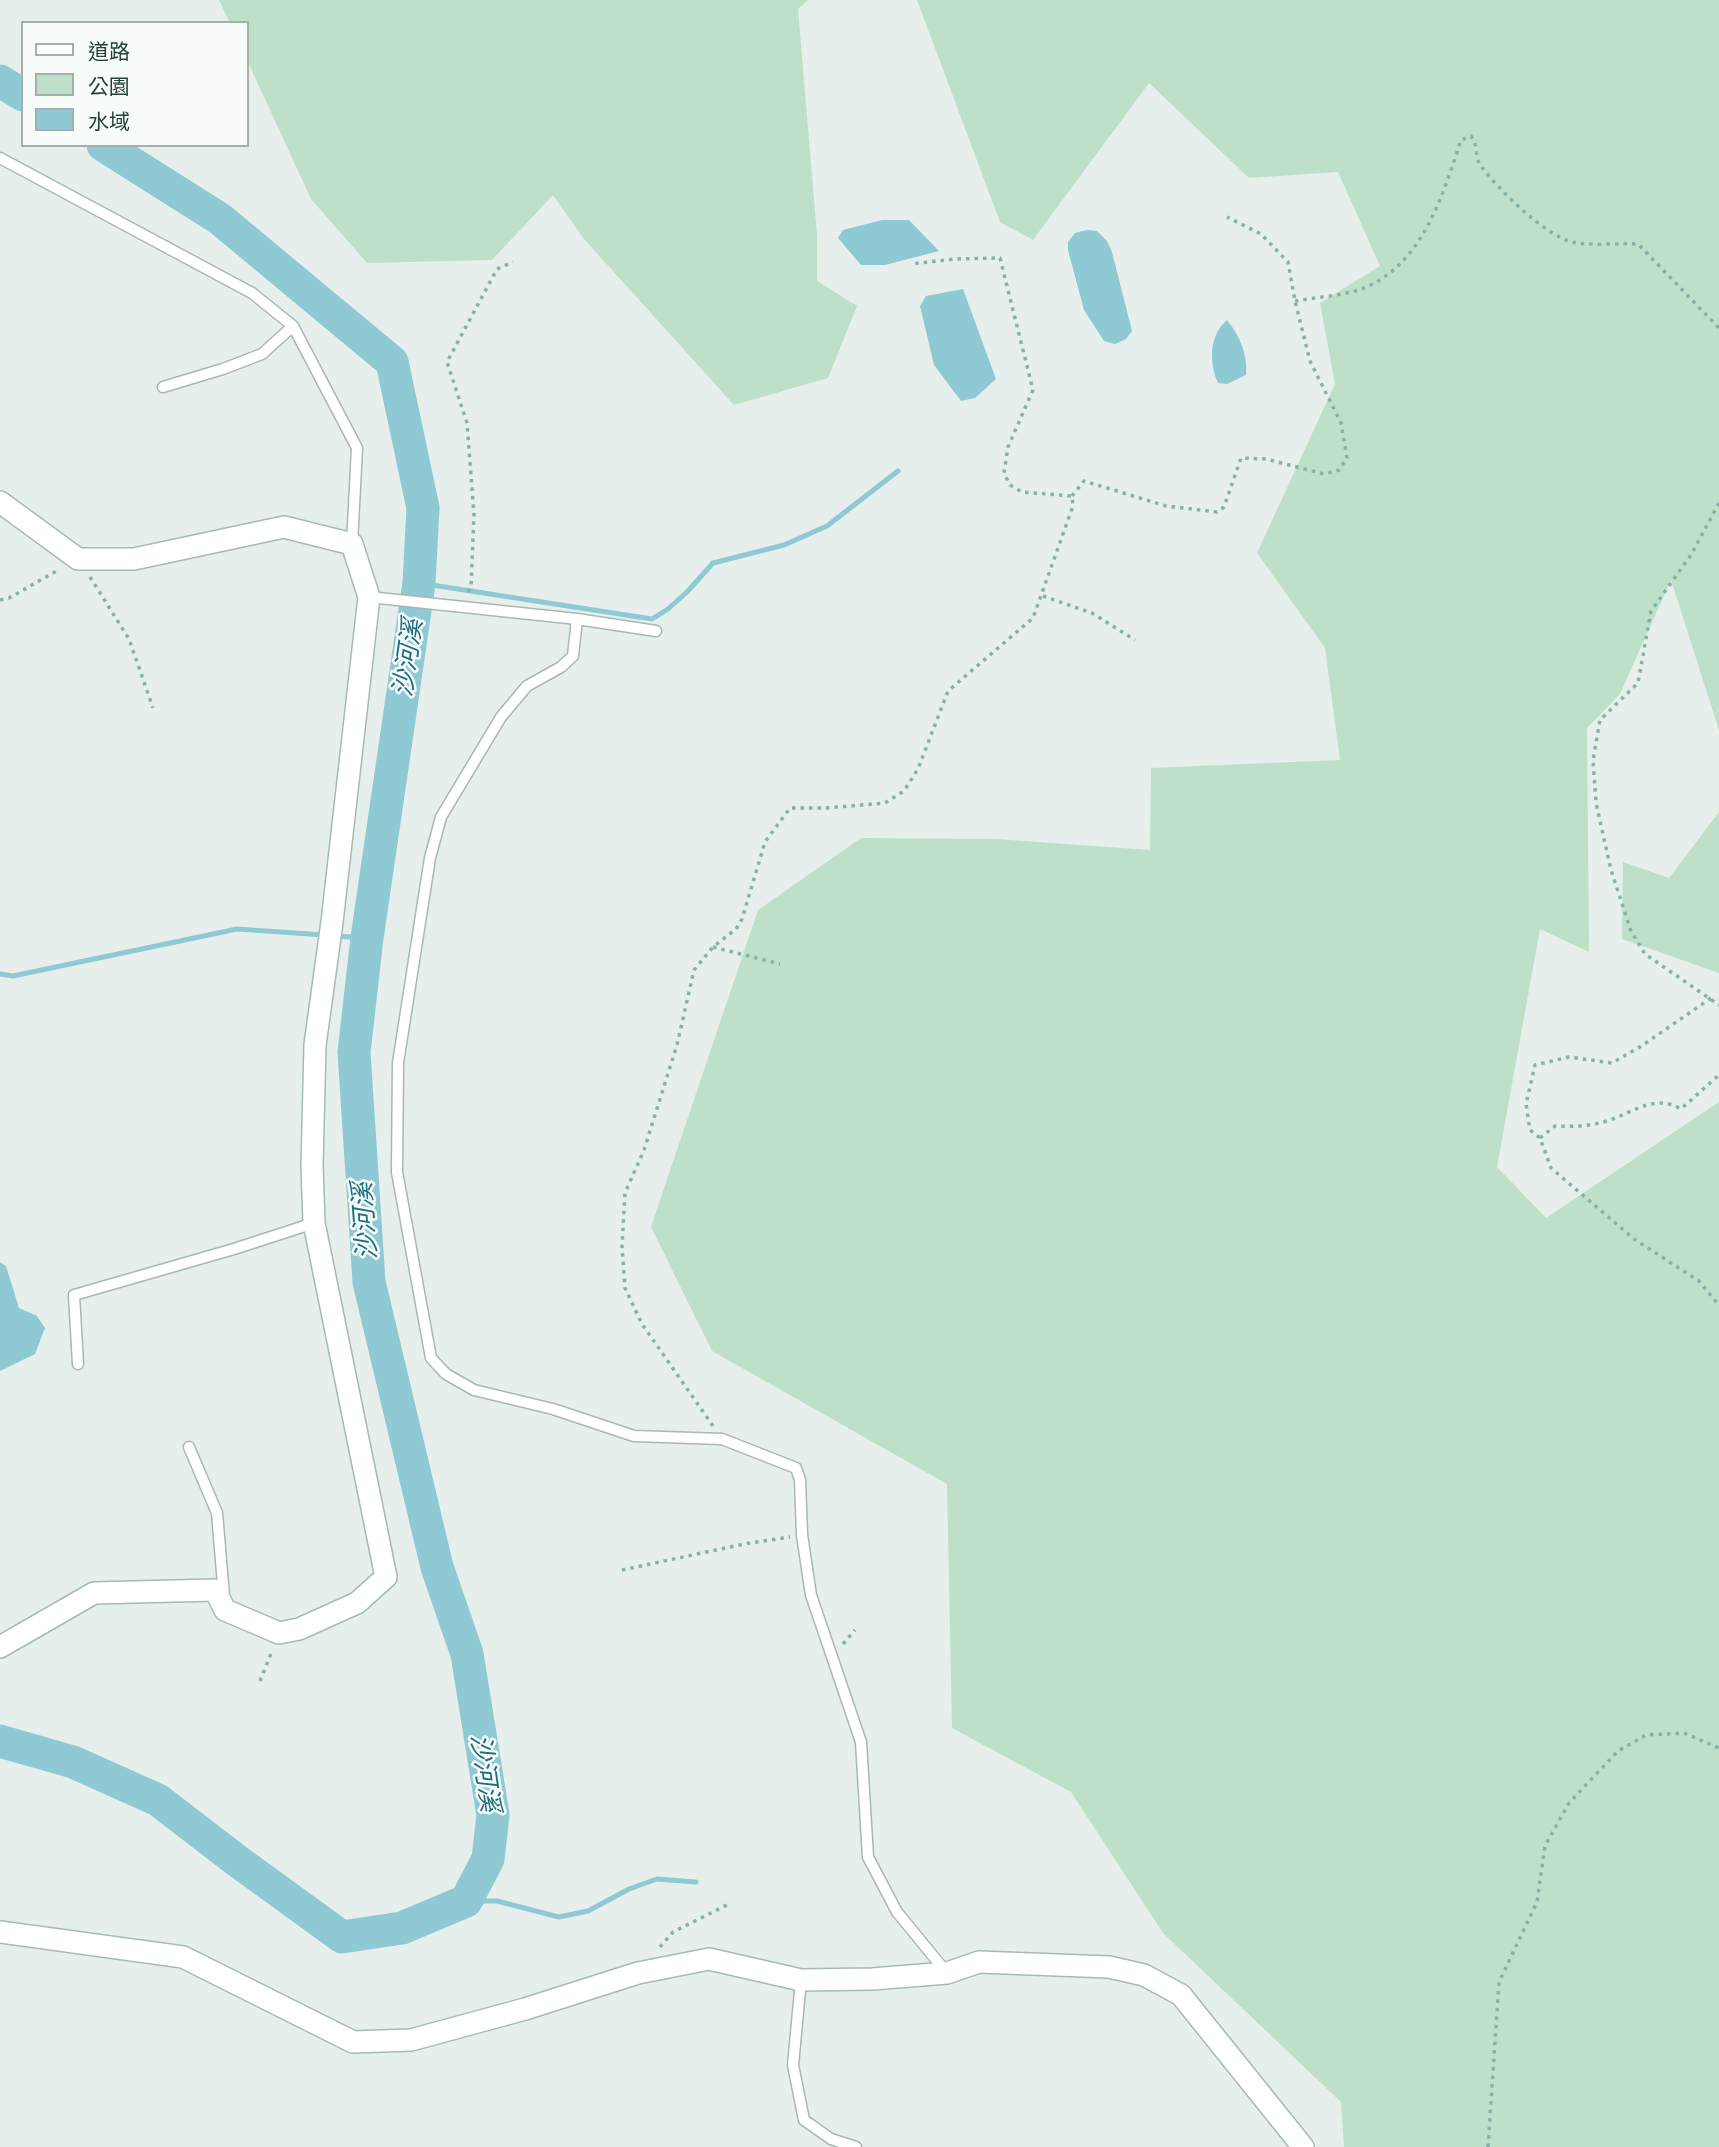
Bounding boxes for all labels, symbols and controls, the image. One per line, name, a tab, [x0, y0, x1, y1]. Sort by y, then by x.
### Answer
legend	[21, 21, 248, 147]
text: 道路	[88, 39, 130, 63]
text: 公園	[88, 74, 130, 98]
text: 水域	[88, 109, 130, 133]
water label: 沙河溪	[387, 617, 429, 699]
water label: 沙河溪	[347, 1181, 383, 1261]
water label: 沙河溪	[464, 1732, 506, 1814]

